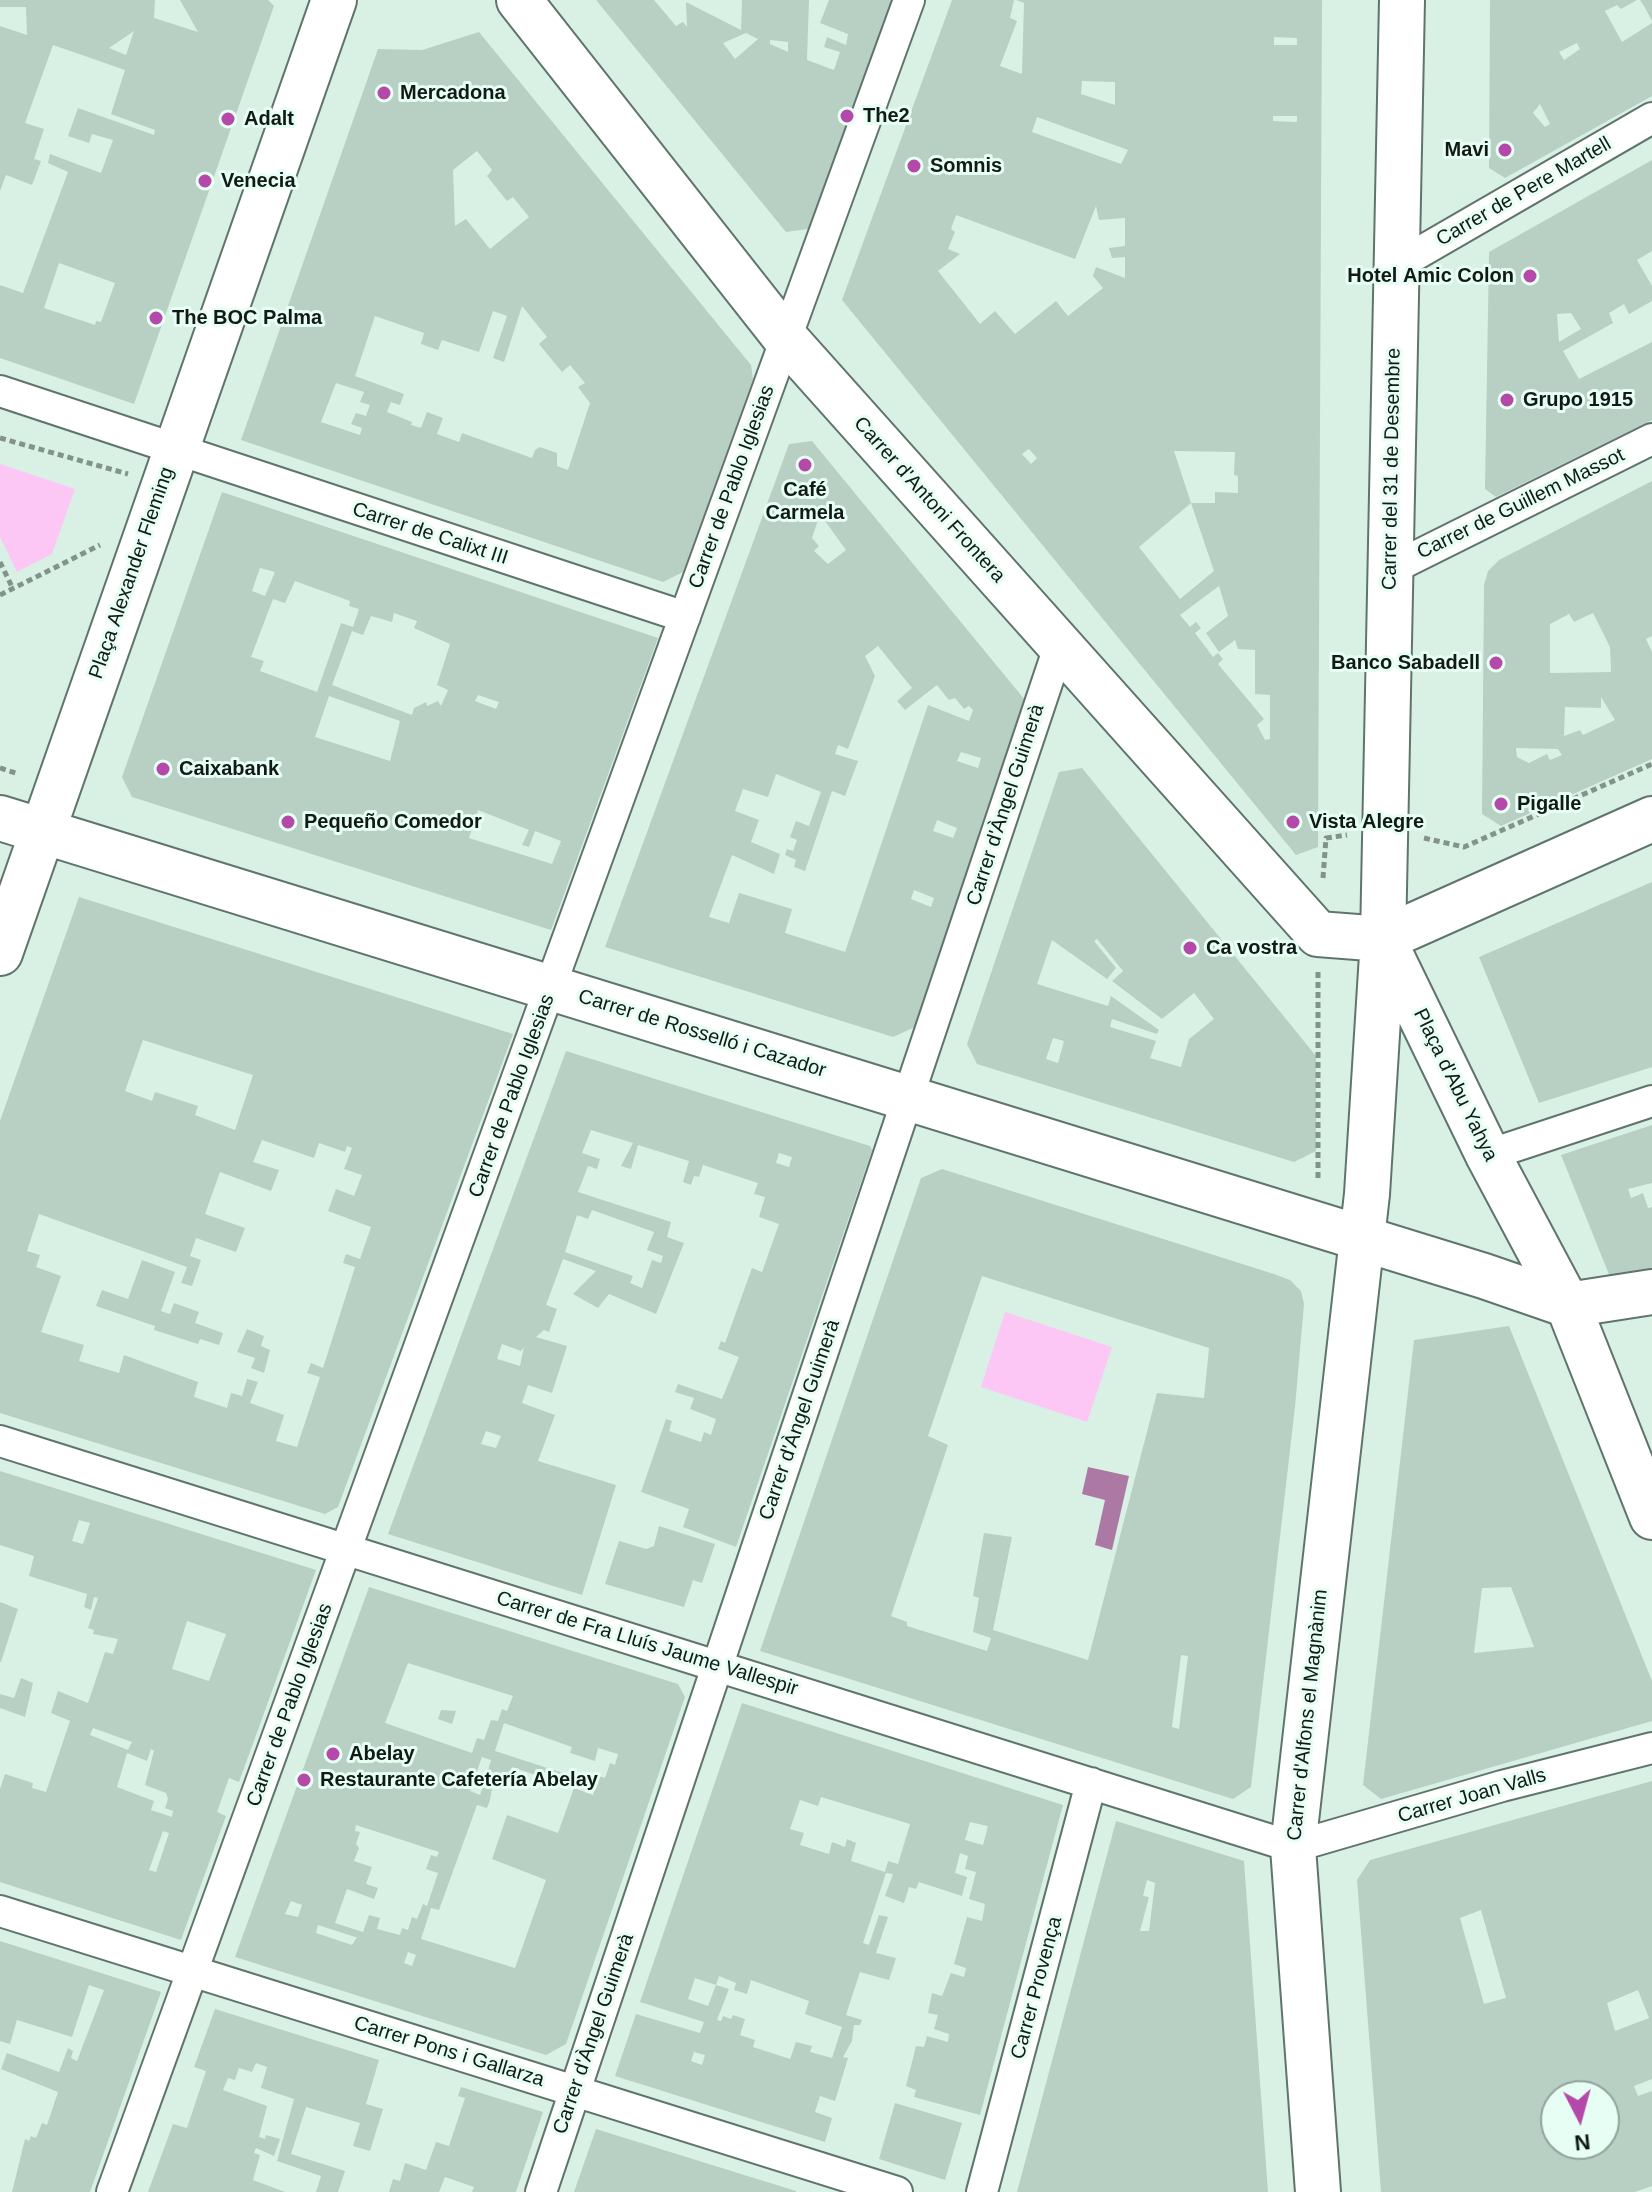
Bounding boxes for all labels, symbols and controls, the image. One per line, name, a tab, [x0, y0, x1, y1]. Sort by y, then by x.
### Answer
place label: Mercadona	[400, 81, 506, 105]
marker: Mercadona	[375, 84, 393, 102]
place label: The2	[863, 104, 910, 128]
place label: Adalt	[244, 107, 294, 131]
marker: The2	[838, 107, 856, 125]
marker: Adalt	[219, 110, 237, 128]
street label: Carrer de Pere Martell	[1432, 132, 1616, 252]
place label: Mavi	[1445, 138, 1489, 162]
marker: Mavi	[1496, 141, 1514, 159]
place label: Somnis	[930, 154, 1002, 178]
marker: Somnis	[905, 157, 923, 175]
place label: Venecia	[221, 169, 296, 193]
marker: Venecia	[196, 172, 214, 190]
place label: Hotel Amic Colon	[1347, 264, 1514, 288]
marker: Hotel Amic Colon	[1521, 267, 1539, 285]
place label: The BOC Palma	[172, 306, 322, 330]
marker: The BOC Palma	[147, 309, 165, 327]
street label: Carrer del 31 de Desembre	[1378, 348, 1406, 590]
street label: Carrer de Pablo Iglesias	[684, 382, 780, 592]
place label: Grupo 1915	[1523, 388, 1633, 412]
marker: Grupo 1915	[1498, 391, 1516, 409]
street label: Carrer d'Antoni Frontera	[848, 412, 1010, 588]
street label: Carrer de Guillem Massot	[1413, 443, 1629, 565]
marker: Café Carmela	[796, 456, 814, 474]
street label: Plaça Alexander Fleming	[84, 464, 180, 682]
place label: Café Carmela	[766, 478, 844, 525]
street label: Carrer de Calixt III	[349, 498, 511, 570]
place label: Banco Sabadell	[1331, 651, 1480, 675]
marker: Banco Sabadell	[1487, 654, 1505, 672]
street label: Carrer d'Àngel Guimerà	[962, 701, 1050, 909]
place label: Caixabank	[179, 757, 279, 781]
marker: Caixabank	[154, 760, 172, 778]
place label: Pigalle	[1517, 792, 1581, 816]
marker: Pigalle	[1492, 795, 1510, 813]
place label: Pequeño Comedor	[304, 810, 482, 834]
place label: Vista Alegre	[1309, 810, 1424, 834]
marker: Pequeño Comedor	[279, 813, 297, 831]
marker: Vista Alegre	[1284, 813, 1302, 831]
place label: Ca vostra	[1206, 936, 1297, 960]
marker: Ca vostra	[1181, 939, 1199, 957]
street label: Carrer de Rosselló i Cazador	[575, 985, 829, 1083]
street label: Carrer de Pablo Iglesias	[464, 991, 560, 1201]
street label: Plaça d'Abu Yahya	[1408, 1005, 1502, 1165]
street label: Carrer d'Àngel Guimerà	[754, 1317, 846, 1523]
street label: Carrer de Fra Lluís Jaume Vallespir	[493, 1587, 801, 1701]
street label: Carrer d'Alfons el Magnànim	[1283, 1588, 1333, 1842]
street label: Carrer de Pablo Iglesias	[242, 1600, 338, 1810]
place label: Abelay	[349, 1742, 415, 1766]
marker: Abelay	[324, 1745, 342, 1763]
street label: Carrer Joan Valls	[1395, 1763, 1549, 1829]
place label: Restaurante Cafetería Abelay	[320, 1768, 598, 1792]
marker: Restaurante Cafetería Abelay	[295, 1771, 313, 1789]
street label: Carrer Provença	[1006, 1914, 1068, 2062]
street label: Carrer d'Àngel Guimerà	[548, 1931, 640, 2137]
street label: Carrer Pons i Gallarza	[351, 2012, 547, 2092]
north arrow	[1540, 2080, 1620, 2160]
text: N	[1573, 2129, 1592, 2156]

